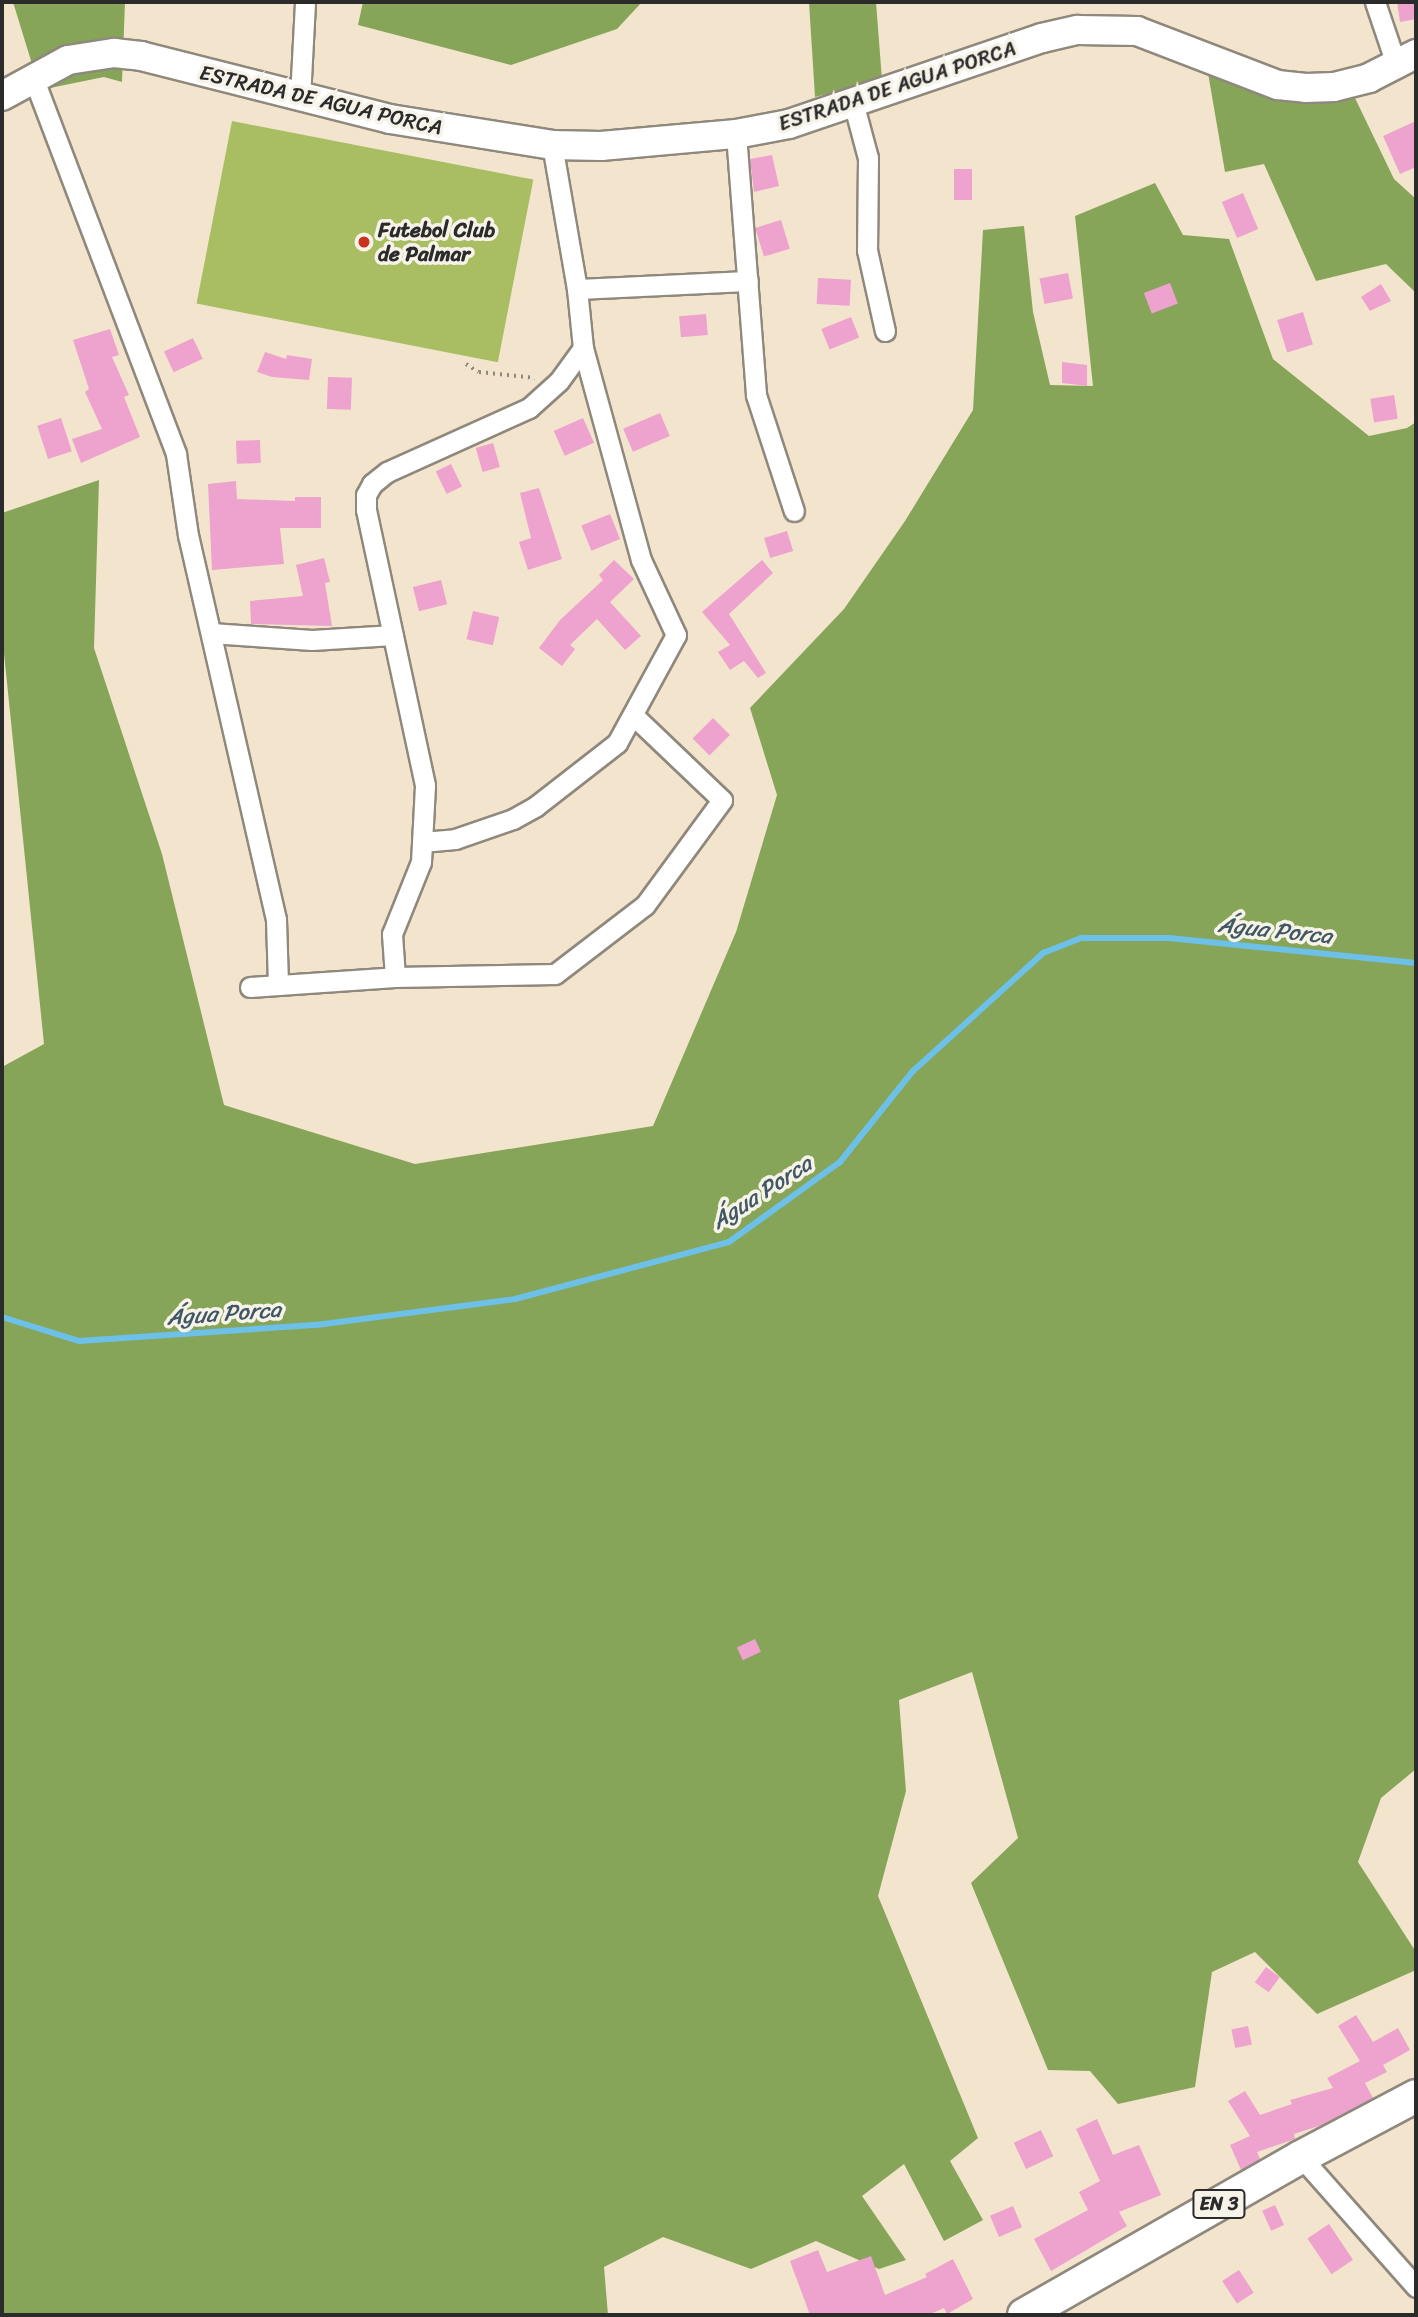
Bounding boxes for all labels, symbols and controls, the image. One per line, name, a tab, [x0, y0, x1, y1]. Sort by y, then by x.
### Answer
street label: ESTRADA DE AGUA PORCA	[775, 36, 1019, 136]
street label: ESTRADA DE AGUA PORCA	[197, 60, 445, 140]
place label: Futebol Club de Palmar	[378, 217, 495, 267]
marker: Futebol Club de Palmar	[356, 234, 372, 250]
water label: Água Porca	[1217, 911, 1333, 951]
water label: Água Porca	[706, 1150, 818, 1236]
water label: Água Porca	[166, 1296, 282, 1332]
road number: EN 3	[1191, 2188, 1247, 2220]

